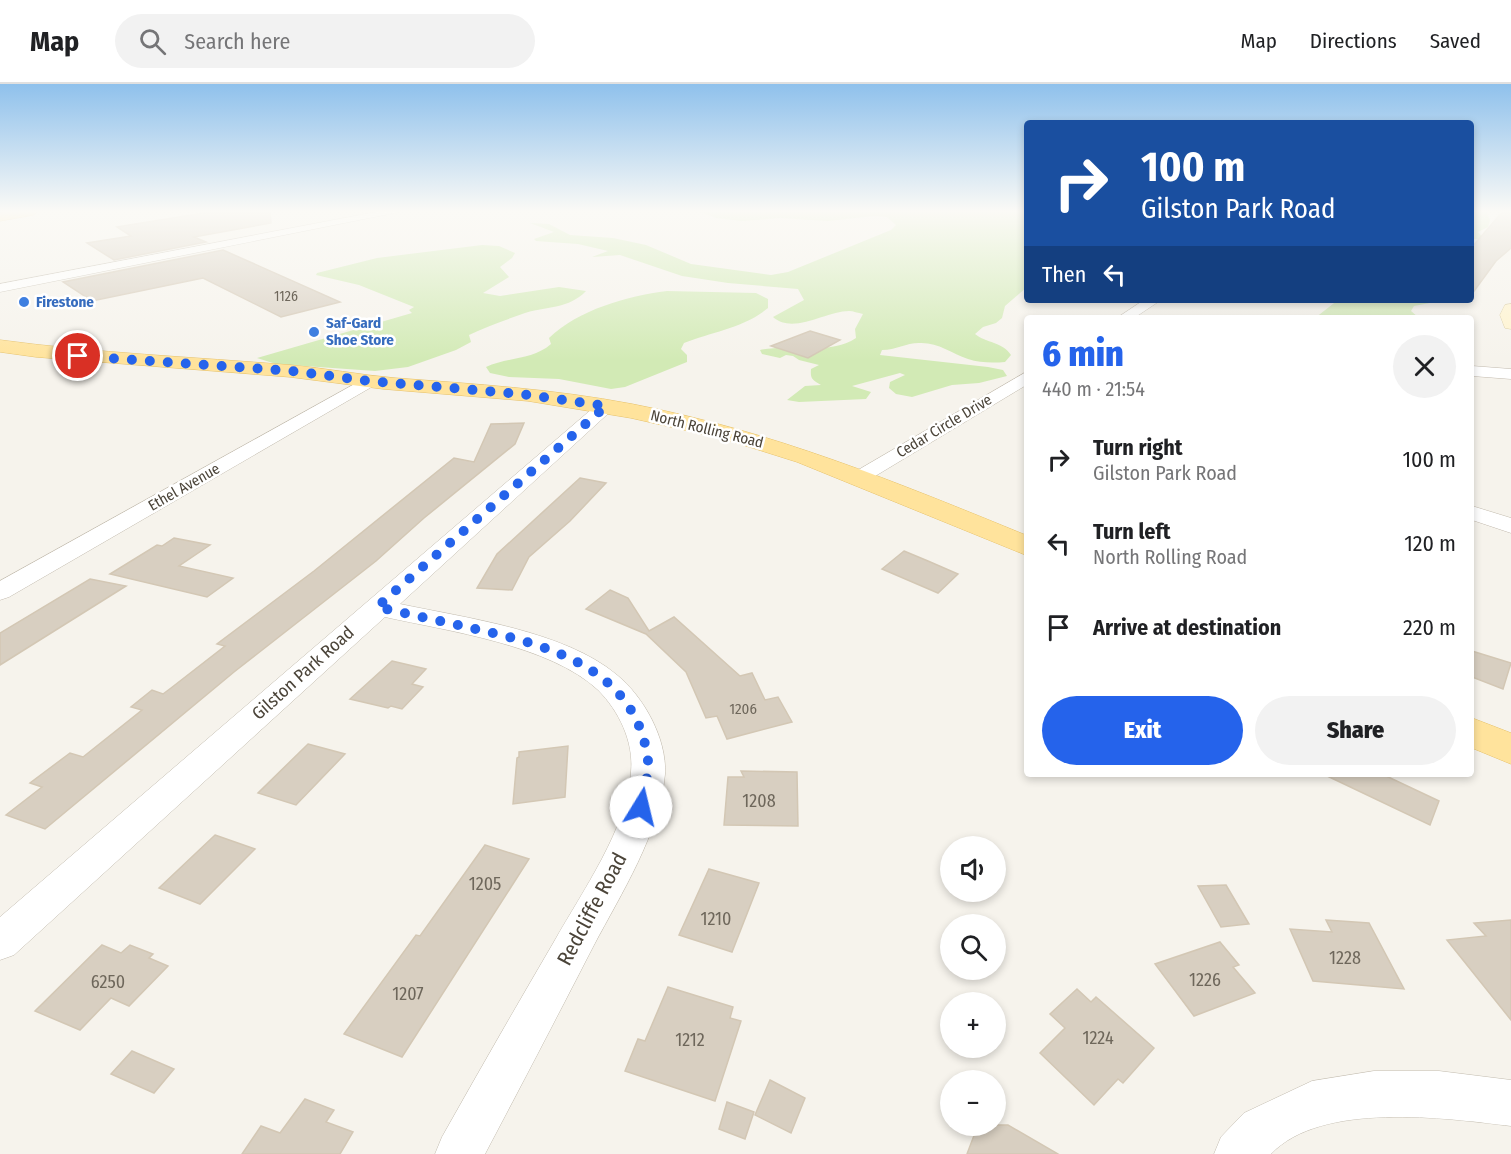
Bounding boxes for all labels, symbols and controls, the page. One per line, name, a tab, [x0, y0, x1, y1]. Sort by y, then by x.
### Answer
search box	[115, 14, 535, 68]
text: Map	[30, 25, 79, 58]
icon: search	[136, 25, 169, 58]
text: Search here	[184, 28, 290, 55]
text: Map	[1240, 28, 1277, 54]
text: Directions	[1310, 28, 1397, 54]
text: Saved	[1430, 28, 1481, 54]
text: 100 m	[1141, 142, 1245, 192]
icon: right	[1042, 144, 1120, 222]
text: Gilston Park Road	[1141, 193, 1335, 225]
icon: left	[1098, 258, 1131, 291]
text: Then	[1042, 261, 1086, 288]
house number: 1126	[274, 288, 298, 305]
place label: Firestone	[36, 293, 94, 311]
marker: Firestone	[17, 295, 31, 309]
place label: Saf-Gard Shoe Store	[326, 314, 394, 349]
marker: Saf-Gard Shoe Store	[307, 325, 321, 339]
pin	[52, 330, 103, 381]
text: 6 min	[1042, 332, 1124, 376]
button: close	[1393, 335, 1456, 398]
icon: arrive	[61, 339, 94, 372]
text: 440 m · 21:54	[1042, 377, 1145, 401]
street label: Cedar Circle Drive	[893, 390, 995, 462]
street label: North Rolling Road	[649, 406, 765, 452]
text: Turn right	[1093, 434, 1182, 461]
icon: right	[1042, 443, 1075, 476]
text: 100 m	[1402, 446, 1456, 473]
street label: Ethel Avenue	[145, 459, 223, 515]
text: Gilston Park Road	[1093, 461, 1237, 485]
text: Turn left	[1093, 518, 1171, 545]
icon: left	[1042, 527, 1075, 560]
text: 120 m	[1404, 530, 1456, 557]
text: North Rolling Road	[1093, 545, 1247, 569]
icon: arrive	[1042, 611, 1075, 644]
text: Arrive at destination	[1093, 614, 1281, 641]
text: 220 m	[1403, 614, 1456, 641]
street label: Gilston Park Road	[247, 621, 359, 725]
button: Exit	[1042, 696, 1243, 765]
button: Share	[1255, 696, 1456, 765]
house number: 1206	[729, 700, 757, 718]
position arrow	[609, 775, 673, 839]
house number: 1208	[742, 790, 776, 812]
map controls	[940, 836, 1006, 1136]
button: sound	[940, 836, 1006, 902]
street label: Redcliffe Road	[551, 848, 633, 970]
house number: 1205	[469, 873, 501, 895]
house number: 1210	[701, 908, 731, 930]
button: search	[940, 914, 1006, 980]
house number: 1228	[1329, 947, 1361, 969]
house number: 1226	[1189, 969, 1221, 991]
house number: 6250	[91, 971, 125, 993]
house number: 1207	[392, 983, 424, 1005]
button: +	[940, 992, 1006, 1058]
house number: 1224	[1082, 1027, 1114, 1049]
house number: 1212	[675, 1029, 705, 1051]
button: −	[940, 1070, 1006, 1136]

